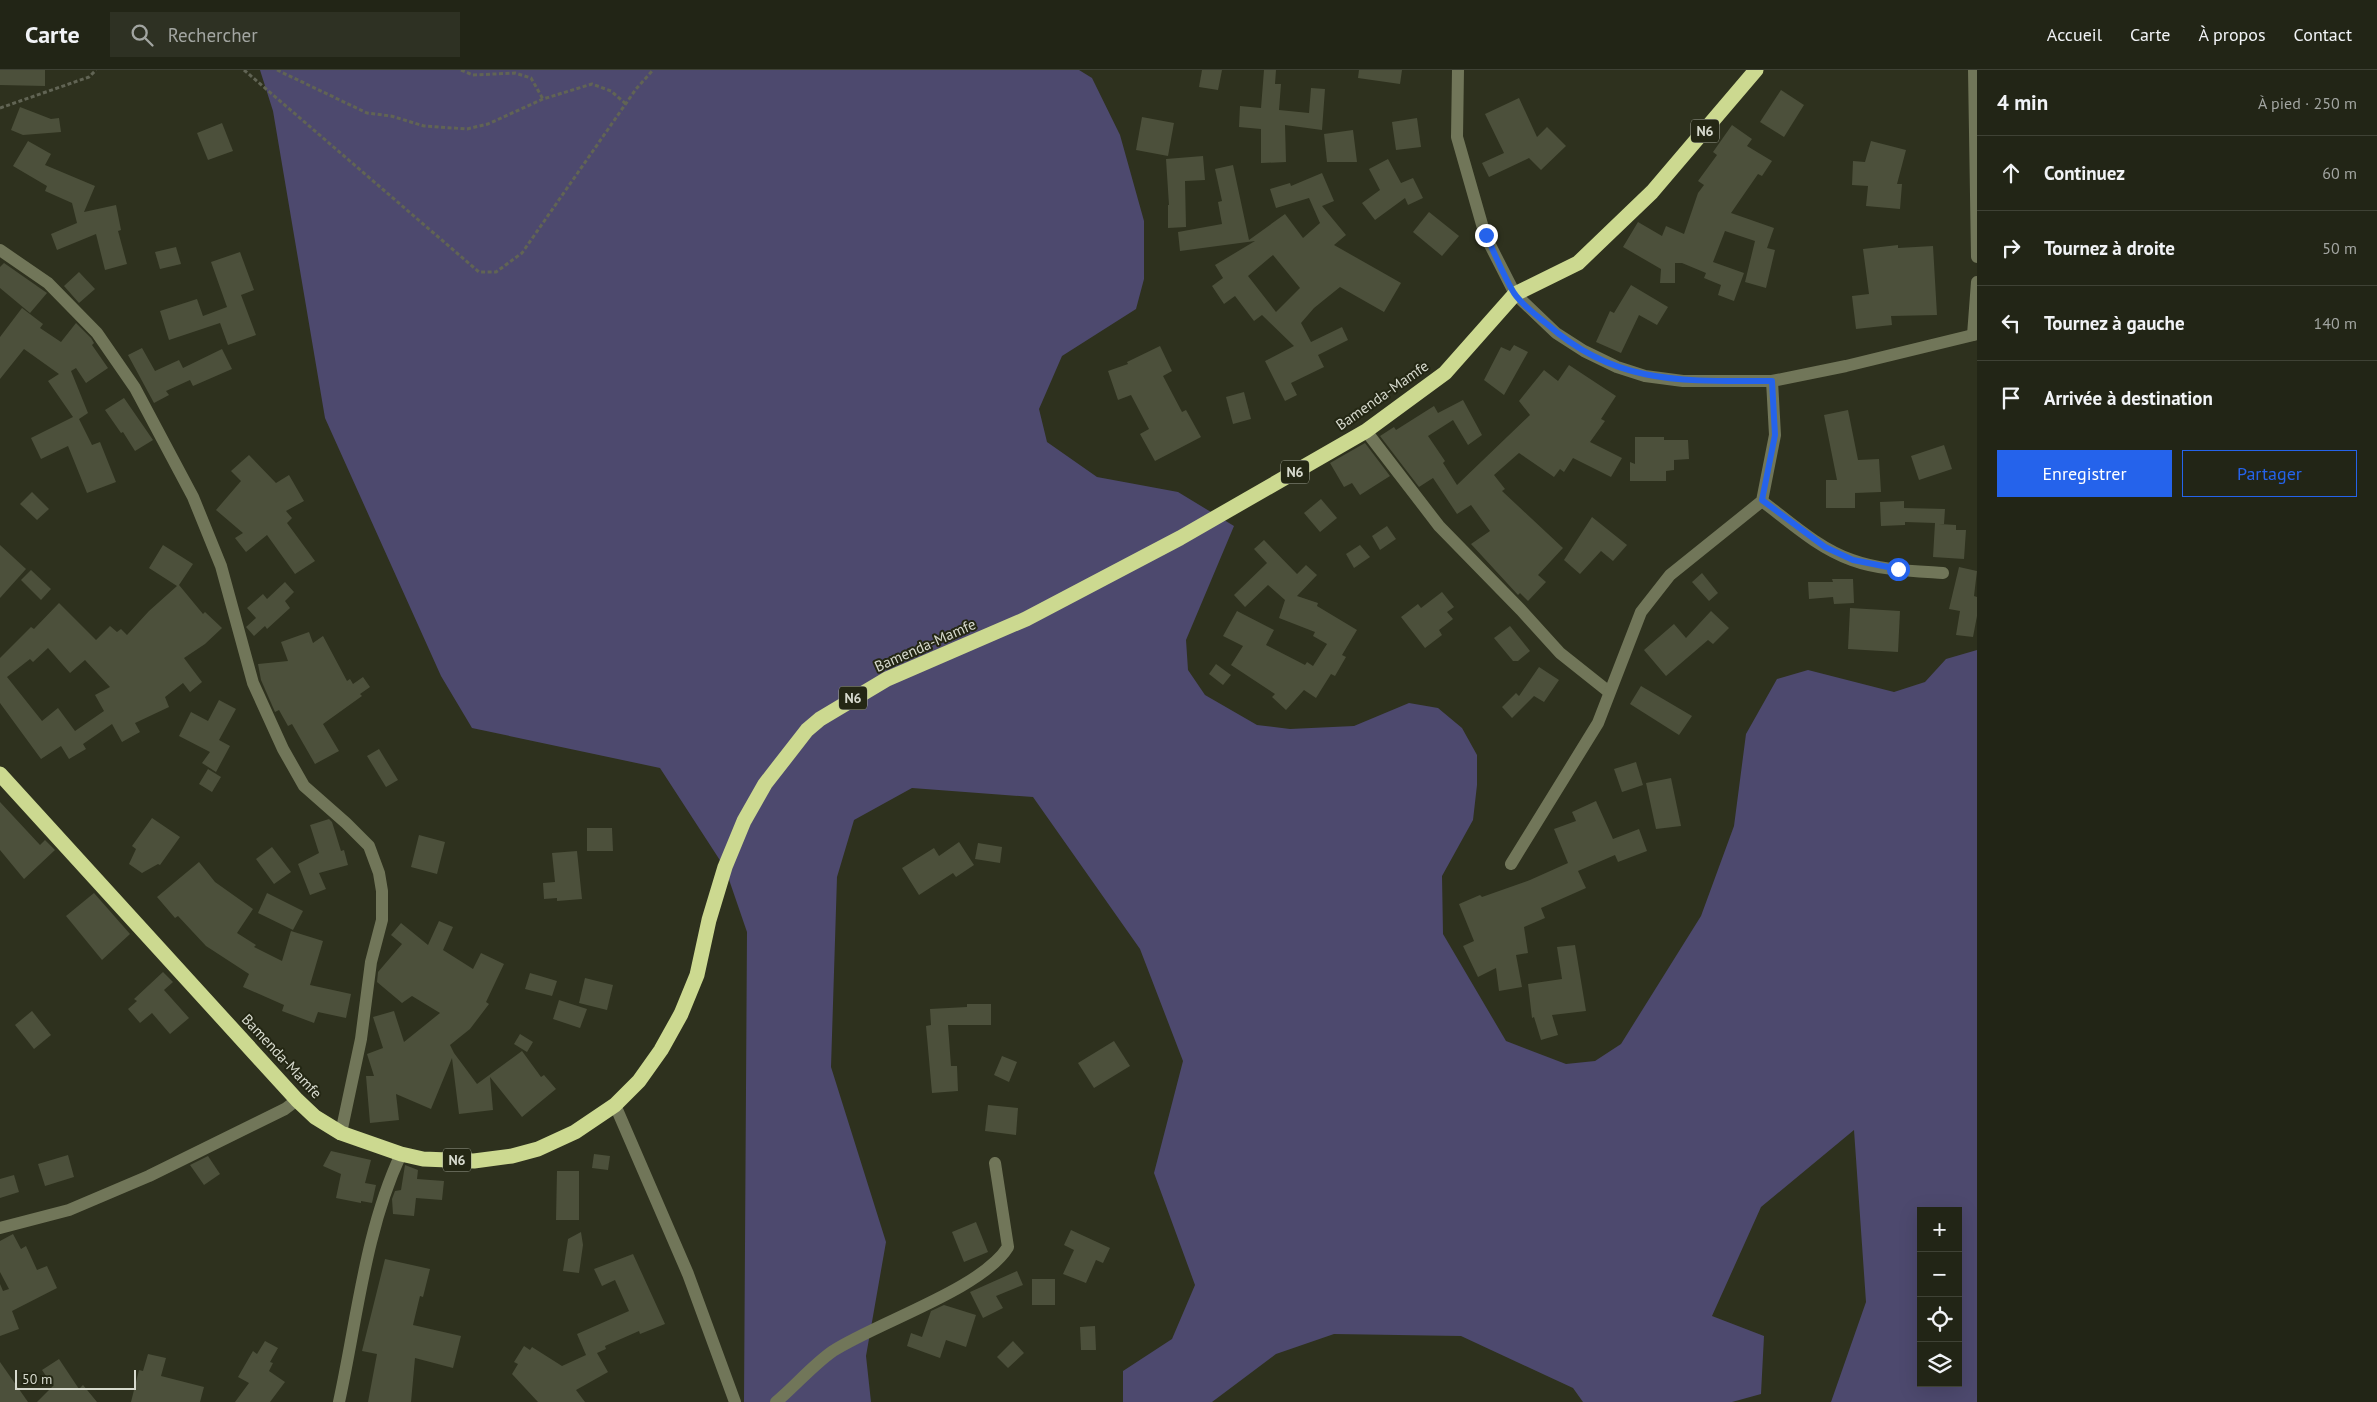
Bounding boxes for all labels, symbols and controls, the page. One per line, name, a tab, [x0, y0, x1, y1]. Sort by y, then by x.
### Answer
search box	[110, 12, 460, 57]
text: Carte	[25, 19, 80, 50]
icon: search	[128, 21, 156, 49]
text: Rechercher	[168, 23, 258, 47]
text: Accueil	[2047, 23, 2102, 46]
text: Carte	[2130, 23, 2171, 46]
text: À propos	[2199, 23, 2266, 46]
text: Contact	[2294, 23, 2352, 46]
text: 4 min	[1997, 89, 2048, 116]
text: À pied · 250 m	[2258, 93, 2357, 113]
road number: N6	[1691, 119, 1719, 142]
icon: ahead	[1997, 159, 2025, 187]
text: Continuez	[2044, 161, 2125, 185]
text: 60 m	[2322, 163, 2357, 183]
route end	[1475, 224, 1498, 247]
icon: right	[1997, 234, 2025, 262]
text: Tournez à droite	[2044, 236, 2175, 260]
text: 50 m	[2322, 238, 2357, 258]
icon: left	[1997, 309, 2025, 337]
text: Tournez à gauche	[2044, 311, 2185, 335]
text: 140 m	[2314, 313, 2357, 333]
street label: Bamenda-Mamfe	[1332, 356, 1432, 434]
icon: arrive	[1997, 384, 2025, 412]
text: Arrivée à destination	[2044, 386, 2213, 410]
button: Enregistrer	[1997, 450, 2172, 497]
button: Partager	[2182, 450, 2357, 497]
road number: N6	[1281, 461, 1309, 484]
route start	[1887, 558, 1910, 581]
street label: Bamenda-Mamfe	[871, 614, 979, 676]
road number: N6	[839, 686, 867, 710]
street label: Bamenda-Mamfe	[238, 1010, 326, 1102]
road number: N6	[443, 1148, 471, 1172]
map controls	[1917, 1207, 1962, 1387]
button: +	[1917, 1207, 1962, 1252]
button: −	[1917, 1252, 1962, 1297]
button: locate	[1917, 1297, 1962, 1342]
button: layers	[1917, 1342, 1962, 1387]
scale bar	[15, 1367, 136, 1390]
text: 50 m	[22, 1370, 52, 1388]

